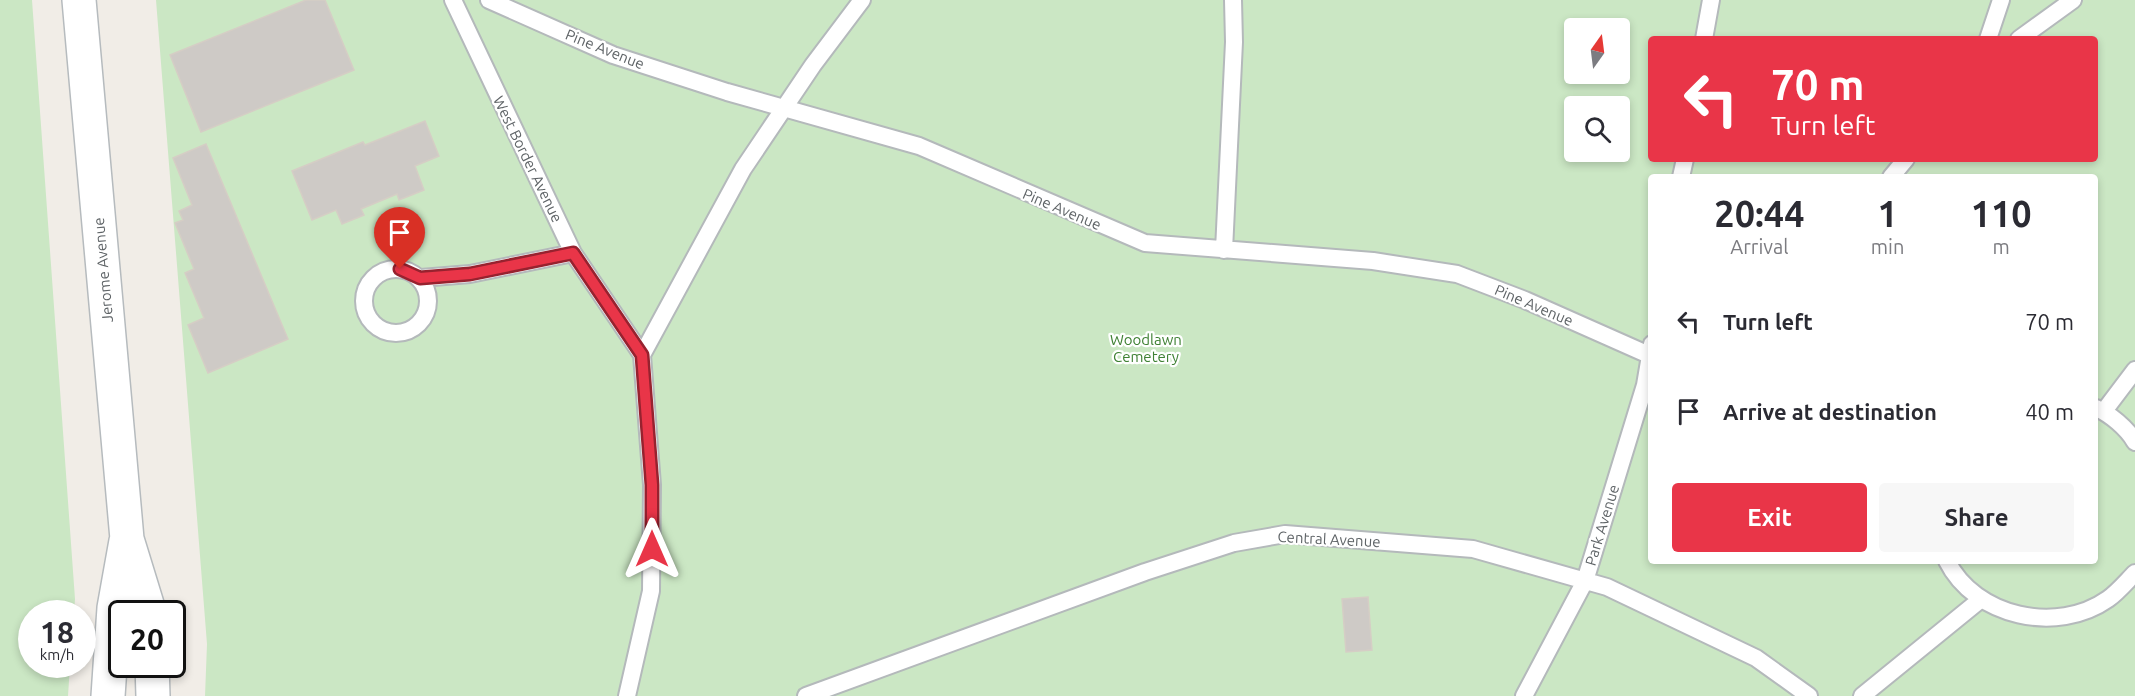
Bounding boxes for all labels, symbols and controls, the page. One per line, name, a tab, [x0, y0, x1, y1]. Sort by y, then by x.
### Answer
north arrow	[1564, 18, 1630, 84]
map controls	[1564, 18, 1630, 162]
street label: Pine Avenue	[563, 25, 647, 73]
icon: left	[1672, 60, 1750, 138]
text: 70 m	[1771, 61, 1865, 108]
street label: West Border Avenue	[490, 93, 566, 225]
button: search	[1564, 96, 1630, 162]
text: Turn left	[1771, 110, 1875, 140]
street label: Pine Avenue	[1020, 185, 1104, 233]
text: 20:44	[1714, 193, 1804, 234]
text: 1	[1877, 193, 1898, 234]
text: 110	[1971, 193, 2032, 234]
pin	[374, 207, 425, 269]
icon: arrive	[383, 216, 416, 249]
street label: Jerome Avenue	[90, 217, 116, 323]
text: Arrival	[1730, 235, 1789, 258]
text: min	[1871, 235, 1904, 258]
text: m	[1993, 235, 2010, 258]
street label: Pine Avenue	[1492, 281, 1576, 329]
icon: left	[1672, 305, 1705, 338]
text: Turn left	[1723, 309, 1813, 334]
text: 70 m	[2025, 309, 2074, 334]
park label: Woodlawn Cemetery	[1110, 331, 1182, 365]
icon: arrive	[1672, 395, 1705, 428]
text: Arrive at destination	[1723, 399, 1937, 424]
text: 40 m	[2025, 399, 2074, 424]
street label: Park Avenue	[1582, 482, 1622, 568]
button: Exit	[1672, 483, 1867, 552]
button: Share	[1879, 483, 2074, 552]
position arrow	[620, 517, 684, 581]
street label: Central Avenue	[1277, 528, 1381, 550]
speed limit sign: 20	[108, 600, 186, 678]
text: 18	[40, 615, 74, 649]
text: km/h	[40, 646, 74, 663]

